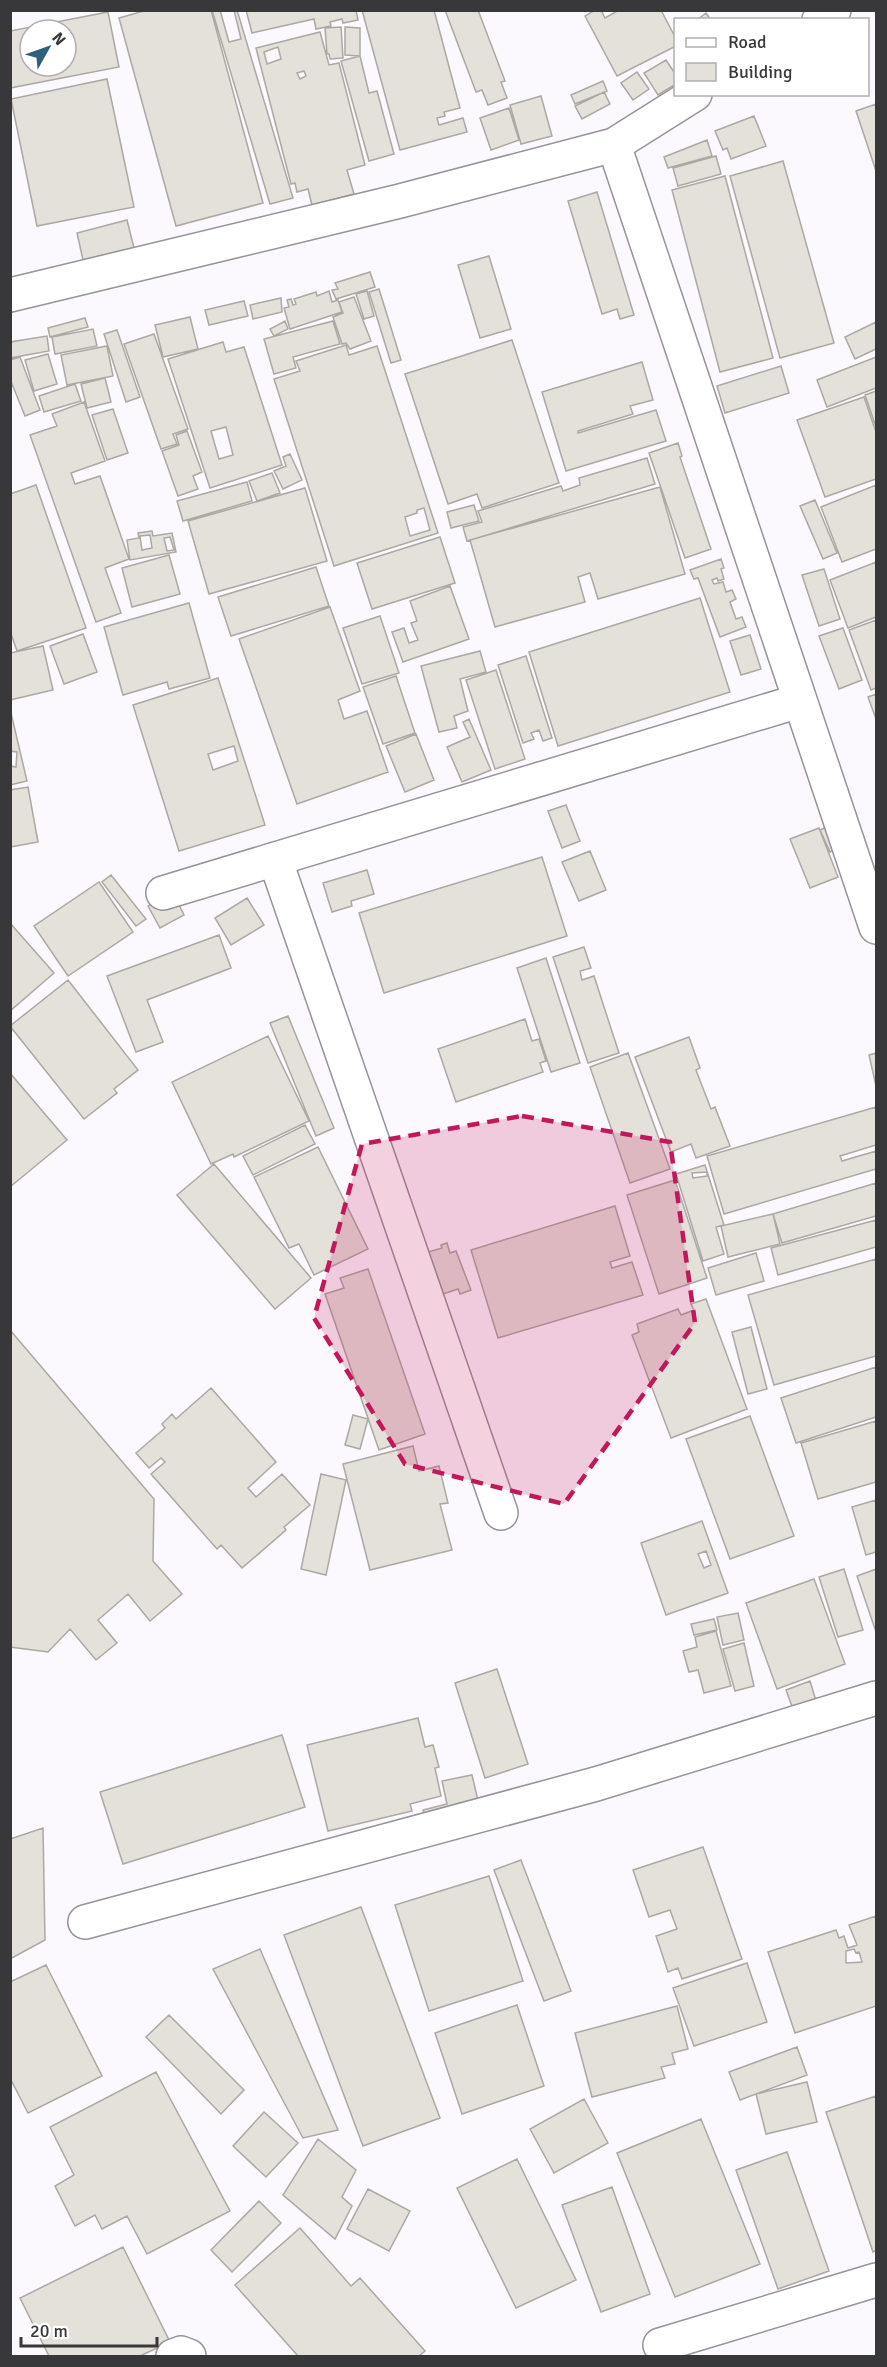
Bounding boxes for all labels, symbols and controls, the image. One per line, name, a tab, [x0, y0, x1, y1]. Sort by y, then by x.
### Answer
north arrow	[18, 18, 78, 78]
legend	[674, 18, 869, 96]
text: N	[47, 28, 70, 50]
text: Road	[728, 31, 767, 53]
text: Building	[728, 61, 792, 83]
scale bar	[21, 2310, 158, 2348]
text: 20 m	[30, 2320, 68, 2342]

